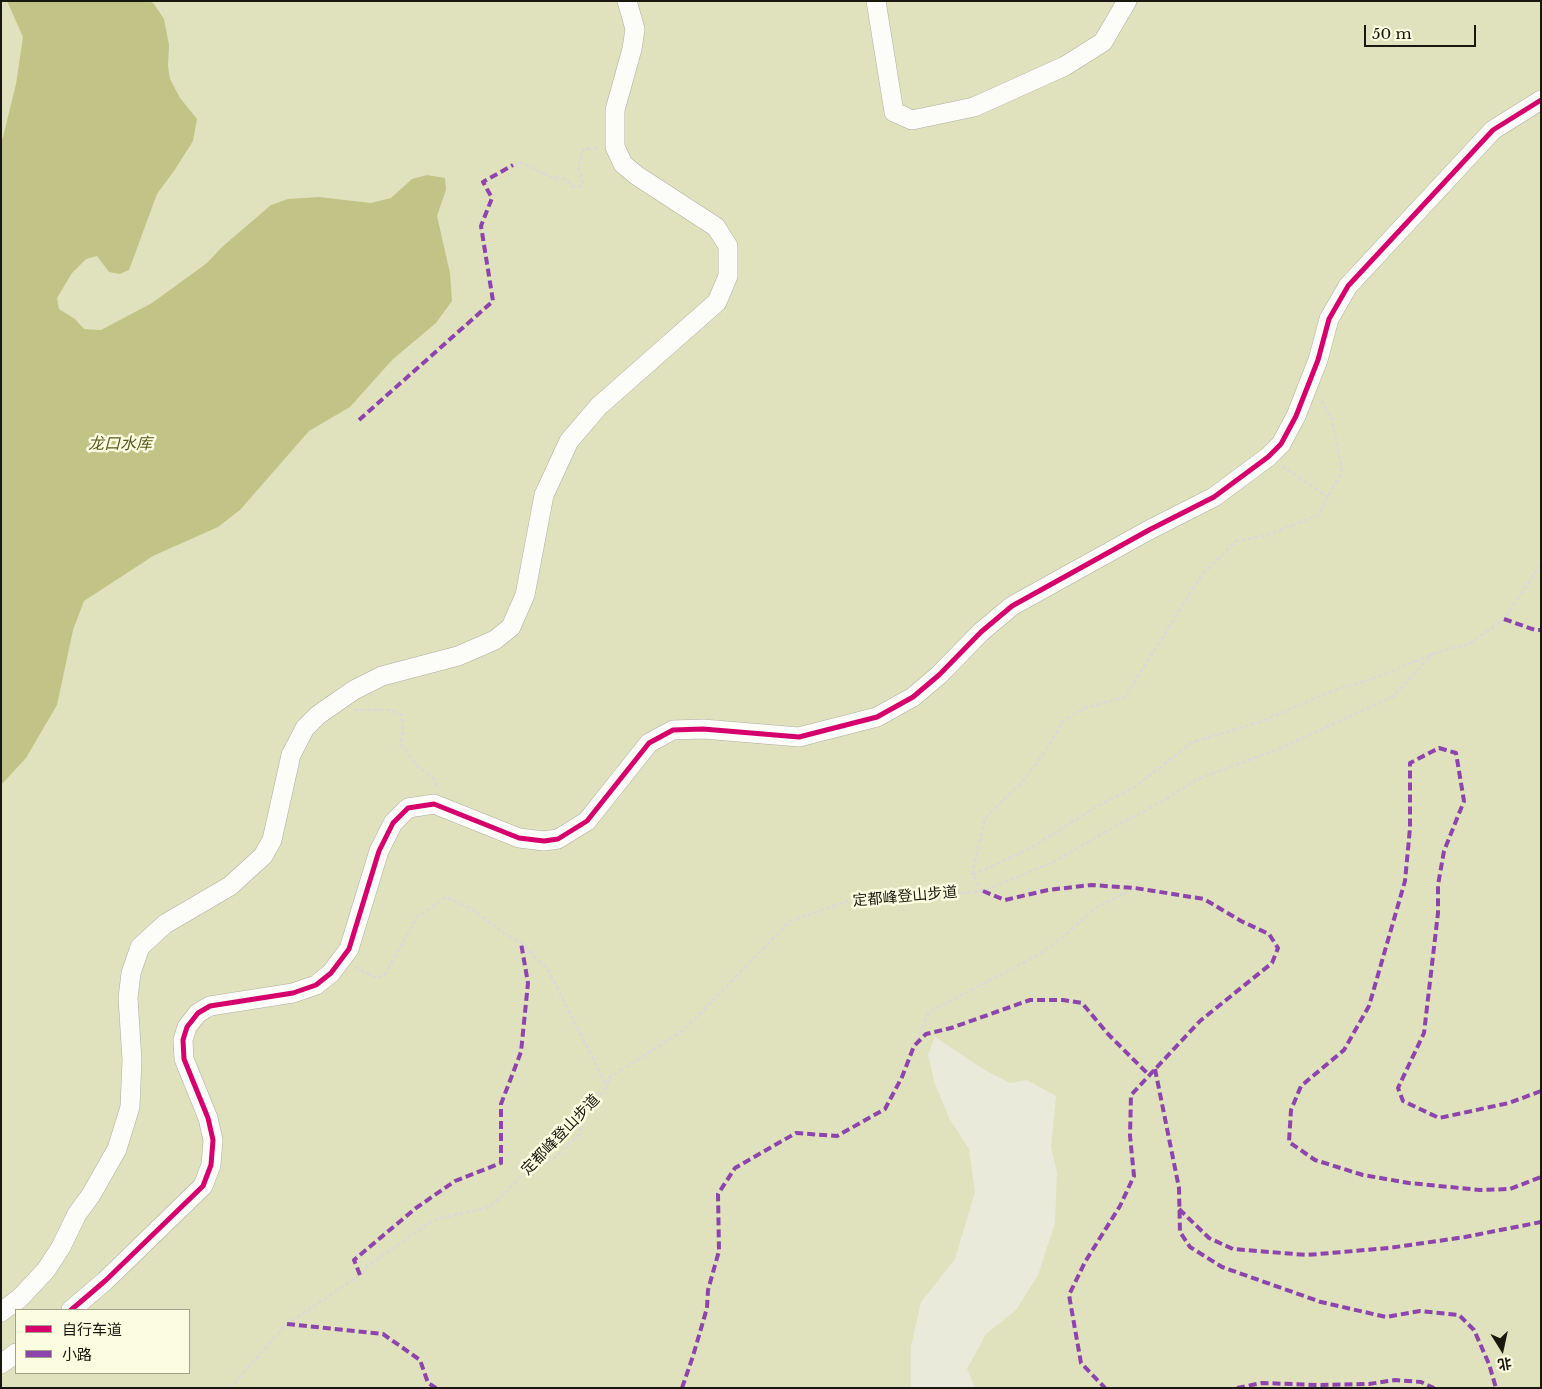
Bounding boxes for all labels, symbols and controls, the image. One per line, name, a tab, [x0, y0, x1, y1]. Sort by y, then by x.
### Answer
scale bar	[1367, 15, 1480, 47]
text: 50 m	[1372, 24, 1412, 43]
water label: 龙口水库	[88, 434, 152, 454]
street label: 定都峰登山步道	[852, 883, 958, 911]
street label: 定都峰登山步道	[518, 1091, 604, 1179]
legend	[15, 1309, 190, 1374]
text: 自行车道	[62, 1320, 122, 1339]
north arrow	[1477, 1324, 1527, 1374]
text: 小路	[62, 1345, 92, 1364]
text: 北	[1496, 1354, 1513, 1374]

